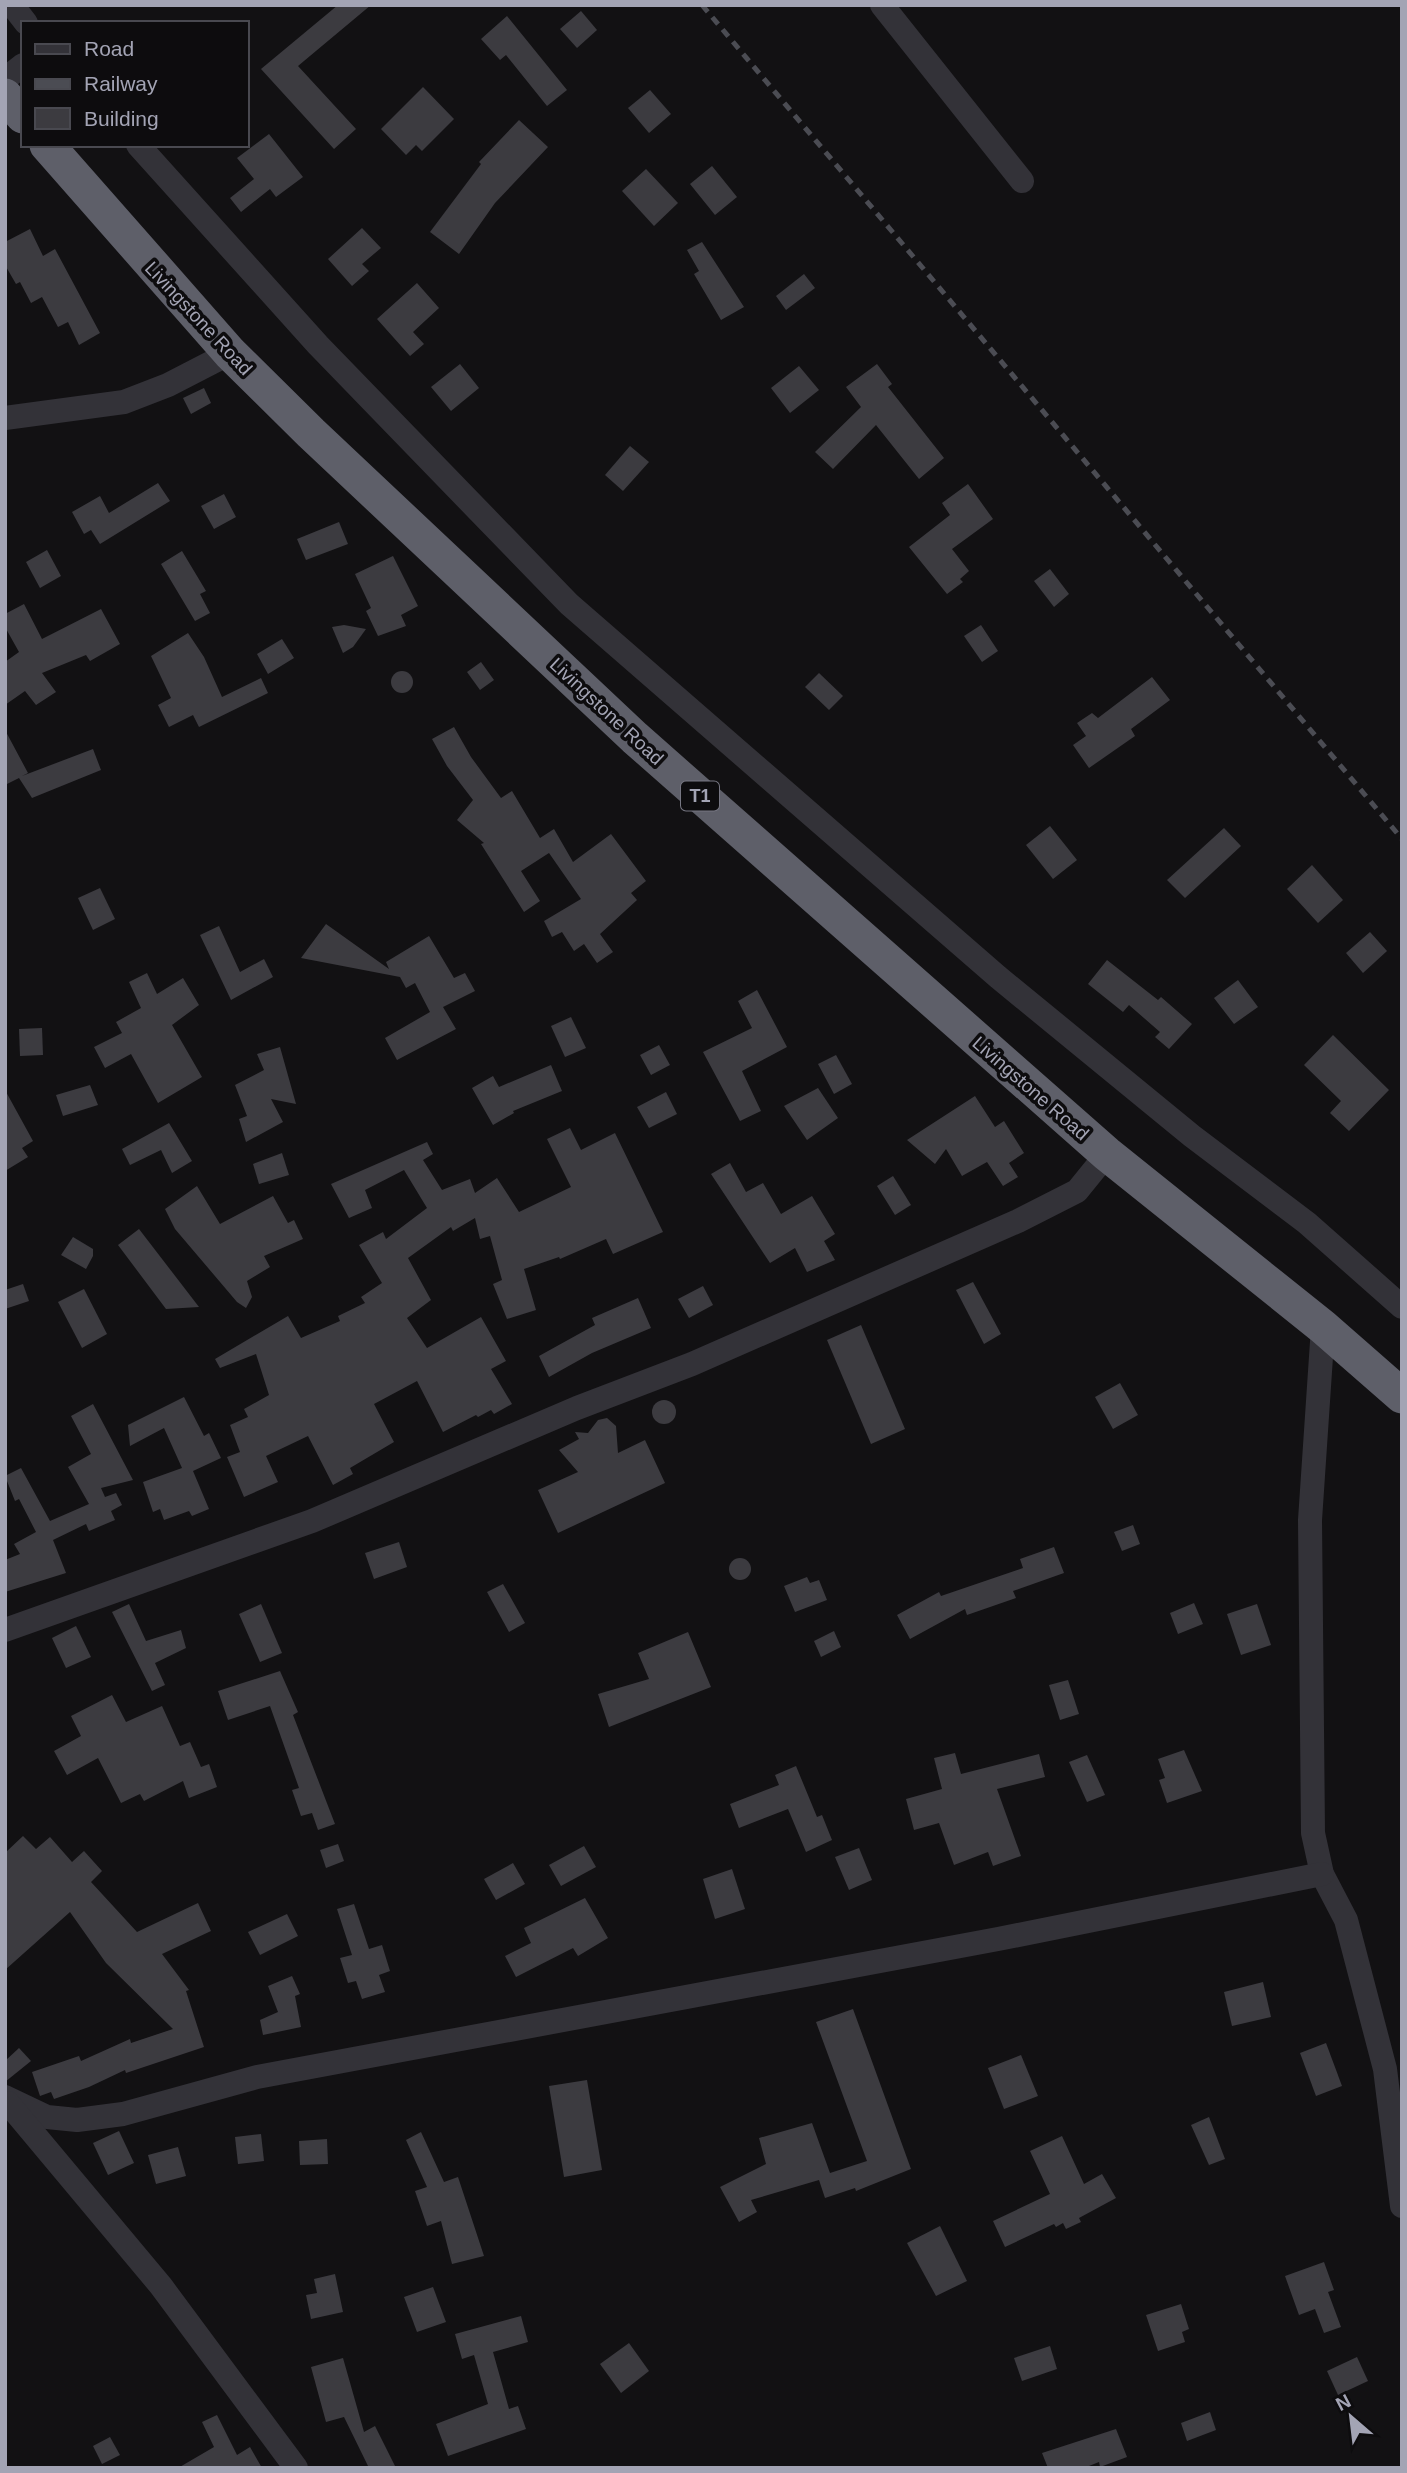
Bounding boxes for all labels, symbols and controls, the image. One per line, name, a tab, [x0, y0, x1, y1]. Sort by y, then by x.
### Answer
legend	[21, 21, 248, 147]
text: Road	[84, 37, 134, 60]
text: Railway	[84, 72, 158, 95]
text: Building	[84, 107, 159, 130]
street label: Livingstone Road	[141, 257, 256, 379]
street label: Livingstone Road	[546, 654, 668, 769]
road number: T1	[681, 782, 719, 810]
street label: Livingstone Road	[968, 1032, 1093, 1144]
north arrow	[1316, 2382, 1386, 2452]
text: N	[1332, 2390, 1354, 2415]

